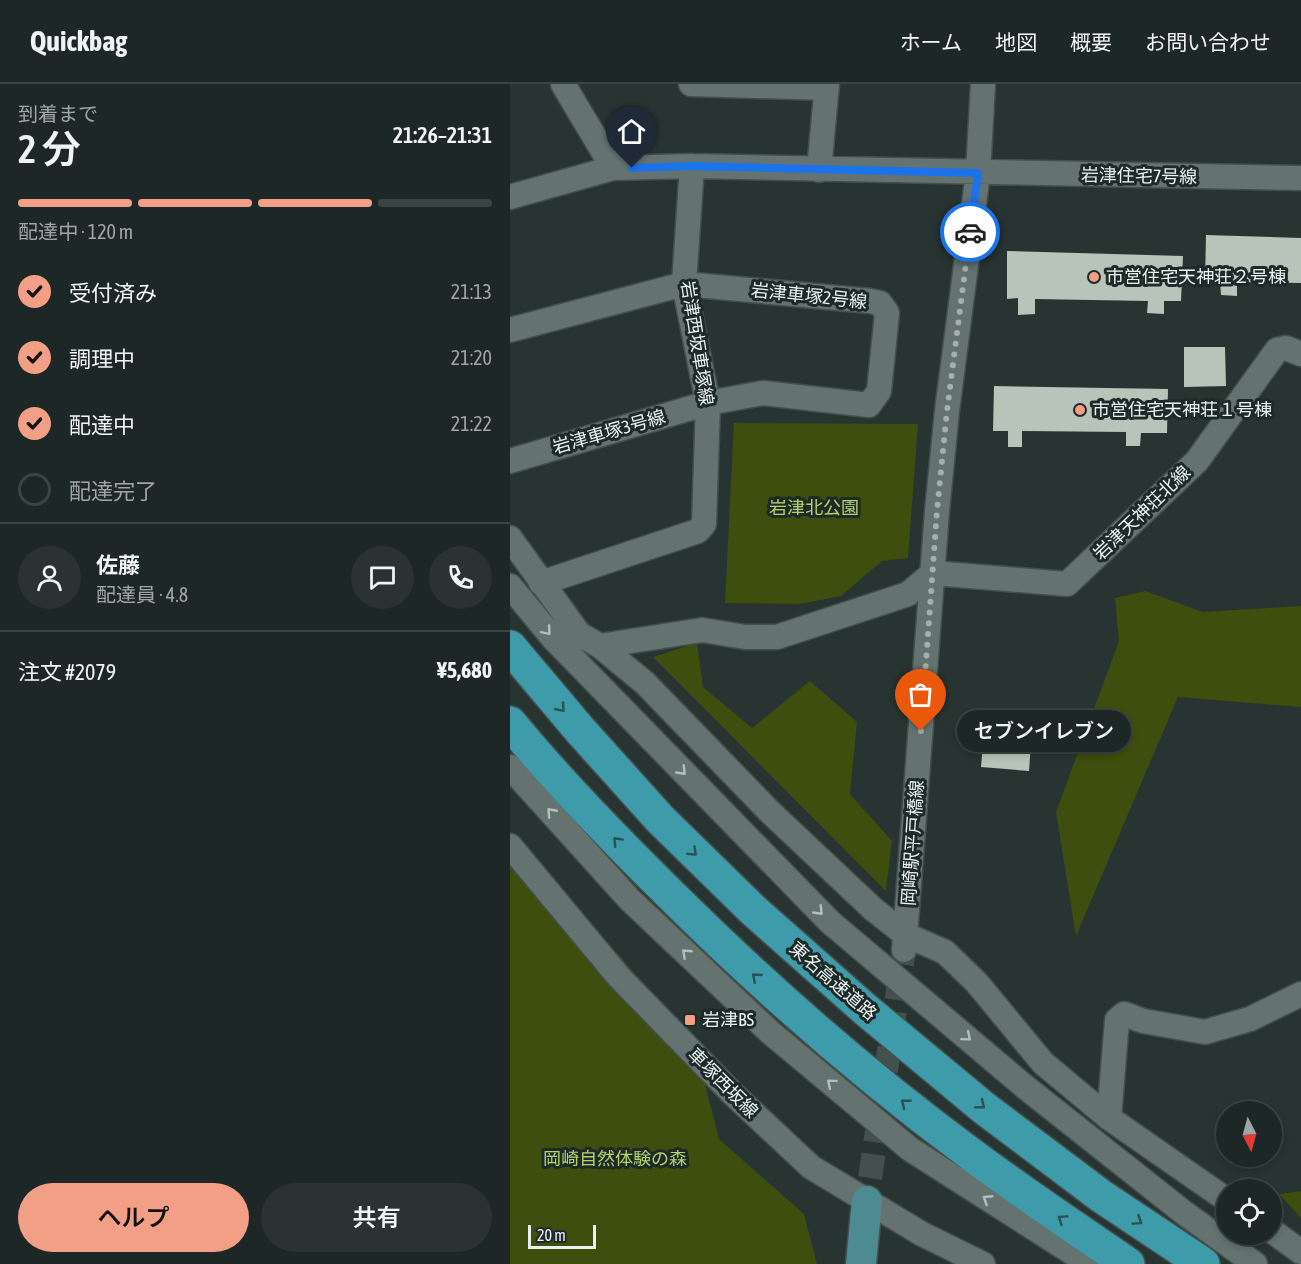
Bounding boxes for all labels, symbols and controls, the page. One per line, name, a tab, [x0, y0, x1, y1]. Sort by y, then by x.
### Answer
text: Quickbag	[30, 25, 127, 57]
text: ホーム	[900, 30, 962, 54]
text: 地図	[995, 30, 1037, 54]
text: 概要	[1070, 30, 1112, 54]
text: お問い合わせ	[1145, 30, 1271, 54]
text: 到着まで	[18, 102, 98, 125]
pin	[606, 106, 657, 168]
icon: home	[615, 115, 648, 148]
text: 21:26–21:31	[393, 122, 492, 148]
text: 2 分	[18, 127, 81, 171]
street label: 岩津住宅7号線	[1081, 164, 1197, 187]
courier	[940, 202, 1000, 262]
icon: car	[954, 216, 987, 249]
text: 配達中 · 120 m	[18, 220, 133, 243]
place label: 市営住宅天神荘２号棟	[1106, 266, 1286, 287]
marker: 市営住宅天神荘２号棟	[1087, 270, 1101, 284]
icon: check	[18, 275, 51, 308]
street label: 岩津西坂車塚線	[677, 279, 718, 407]
street label: 岩津車塚2号線	[750, 279, 868, 312]
text: 受付済み	[69, 280, 157, 306]
text: 21:13	[451, 280, 492, 303]
icon: check	[18, 341, 51, 374]
text: 調理中	[69, 346, 135, 372]
text: 21:20	[451, 346, 492, 369]
place label: 市営住宅天神荘１号棟	[1092, 399, 1272, 420]
marker: 市営住宅天神荘１号棟	[1073, 403, 1087, 417]
street label: 岩津車塚3号線	[550, 405, 668, 458]
icon: check	[18, 407, 51, 440]
text: 配達中	[69, 412, 135, 438]
text: 21:22	[451, 412, 492, 435]
street label: 岩津天神荘北線	[1089, 461, 1194, 564]
text: 配達完了	[69, 478, 157, 504]
park label: 岩津北公園	[769, 497, 859, 518]
button: person	[18, 546, 81, 609]
button: chat	[351, 546, 414, 609]
button: phone	[429, 546, 492, 609]
text: 佐藤	[96, 552, 140, 578]
text: 配達員 · 4.8	[96, 583, 188, 606]
one-way arrow	[540, 624, 551, 635]
text: ¥5,680	[437, 657, 492, 683]
text: 注文 #2079	[18, 659, 116, 685]
pin	[895, 669, 946, 731]
icon: bag	[904, 678, 937, 711]
one-way arrow	[554, 701, 565, 712]
callout: セブンイレブン	[957, 710, 1131, 752]
text: セブンイレブン	[974, 719, 1114, 742]
one-way arrow	[675, 764, 686, 775]
street label: 岡崎駅平戸橋線	[898, 779, 927, 907]
one-way arrow	[547, 809, 558, 819]
one-way arrow	[613, 837, 624, 848]
one-way arrow	[685, 844, 696, 855]
one-way arrow	[811, 903, 822, 914]
street label: 東名高速道路	[786, 937, 881, 1024]
one-way arrow	[683, 949, 693, 960]
one-way arrow	[752, 973, 763, 984]
place label: 岩津BS	[702, 1009, 755, 1030]
marker: 岩津BS	[683, 1013, 697, 1027]
one-way arrow	[960, 1030, 971, 1041]
street label: 車塚西坂線	[684, 1043, 763, 1122]
one-way arrow	[827, 1080, 838, 1091]
one-way arrow	[974, 1098, 985, 1109]
one-way arrow	[901, 1099, 912, 1110]
north arrow	[1216, 1101, 1282, 1167]
map controls	[1216, 1101, 1282, 1245]
park label: 岡崎自然体験の森	[543, 1148, 687, 1169]
button: locate	[1216, 1179, 1282, 1245]
button: ヘルプ	[18, 1183, 249, 1252]
button: 共有	[261, 1183, 492, 1252]
one-way arrow	[983, 1195, 993, 1207]
one-way arrow	[1131, 1214, 1142, 1225]
one-way arrow	[1058, 1215, 1069, 1226]
scale bar	[528, 1222, 596, 1250]
text: 20 m	[537, 1226, 566, 1244]

